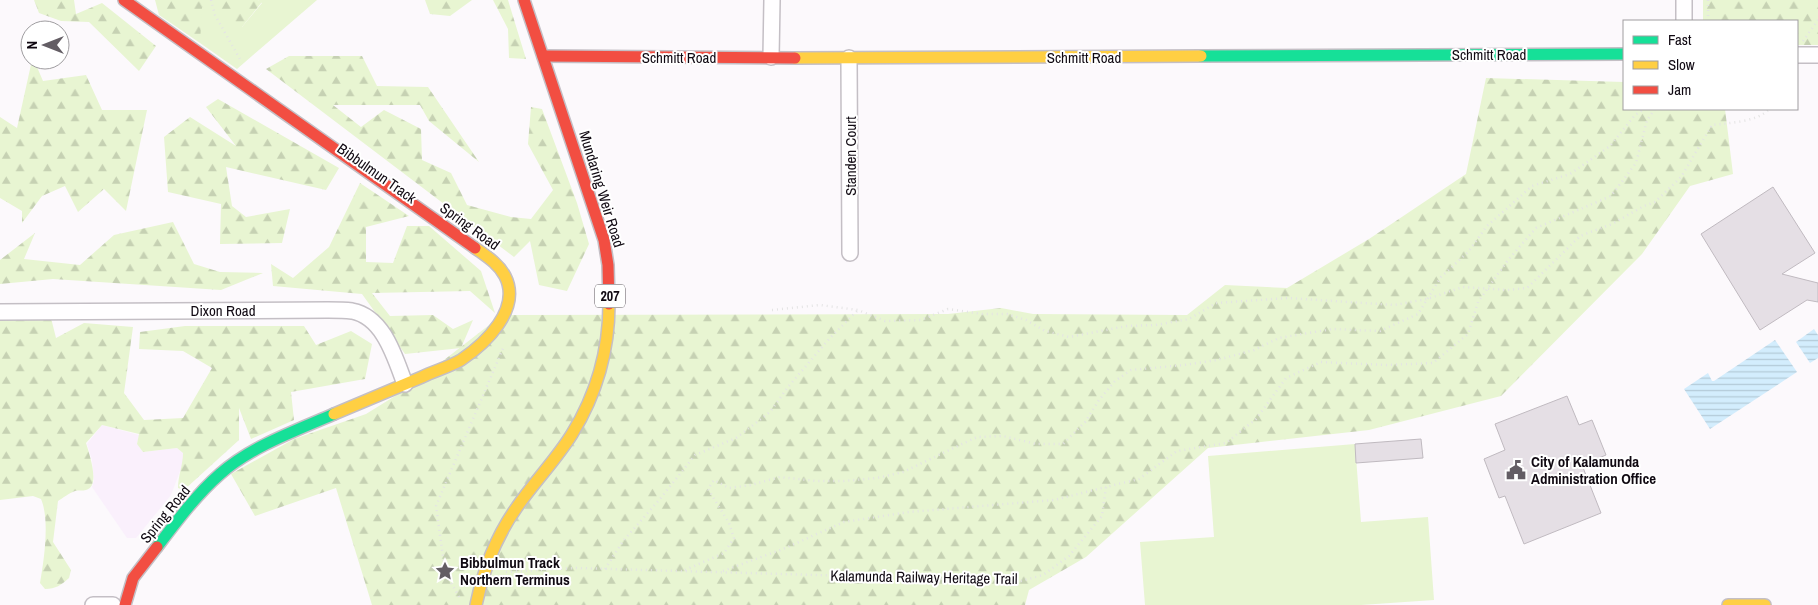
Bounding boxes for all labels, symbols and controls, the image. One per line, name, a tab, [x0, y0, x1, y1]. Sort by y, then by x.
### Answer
north arrow	[20, 20, 70, 70]
legend	[1623, 20, 1798, 110]
text: Fast	[1668, 29, 1692, 50]
text: N	[23, 41, 41, 49]
street label: Schmitt Road	[1452, 44, 1526, 65]
street label: Schmitt Road	[642, 47, 716, 68]
street label: Schmitt Road	[1047, 47, 1121, 68]
text: Slow	[1668, 54, 1695, 75]
text: Jam	[1668, 79, 1691, 100]
street label: Standen Court	[840, 116, 861, 196]
street label: Mundaring Weir Road	[574, 128, 630, 250]
street label: Bibbulmun Track	[333, 138, 422, 209]
street label: Spring Road	[436, 197, 504, 255]
road number: 207	[595, 284, 625, 308]
street label: Dixon Road	[191, 300, 255, 321]
place label: City of Kalamunda Administration Office	[1531, 451, 1656, 489]
public building icon: City of Kalamunda Administration Office	[1505, 459, 1527, 481]
street label: Spring Road	[135, 481, 195, 547]
place label: Bibbulmun Track Northern Terminus	[460, 552, 570, 590]
place icon: Bibbulmun Track Northern Terminus	[434, 560, 456, 582]
street label: Kalamunda Railway Heritage Trail	[830, 565, 1018, 589]

